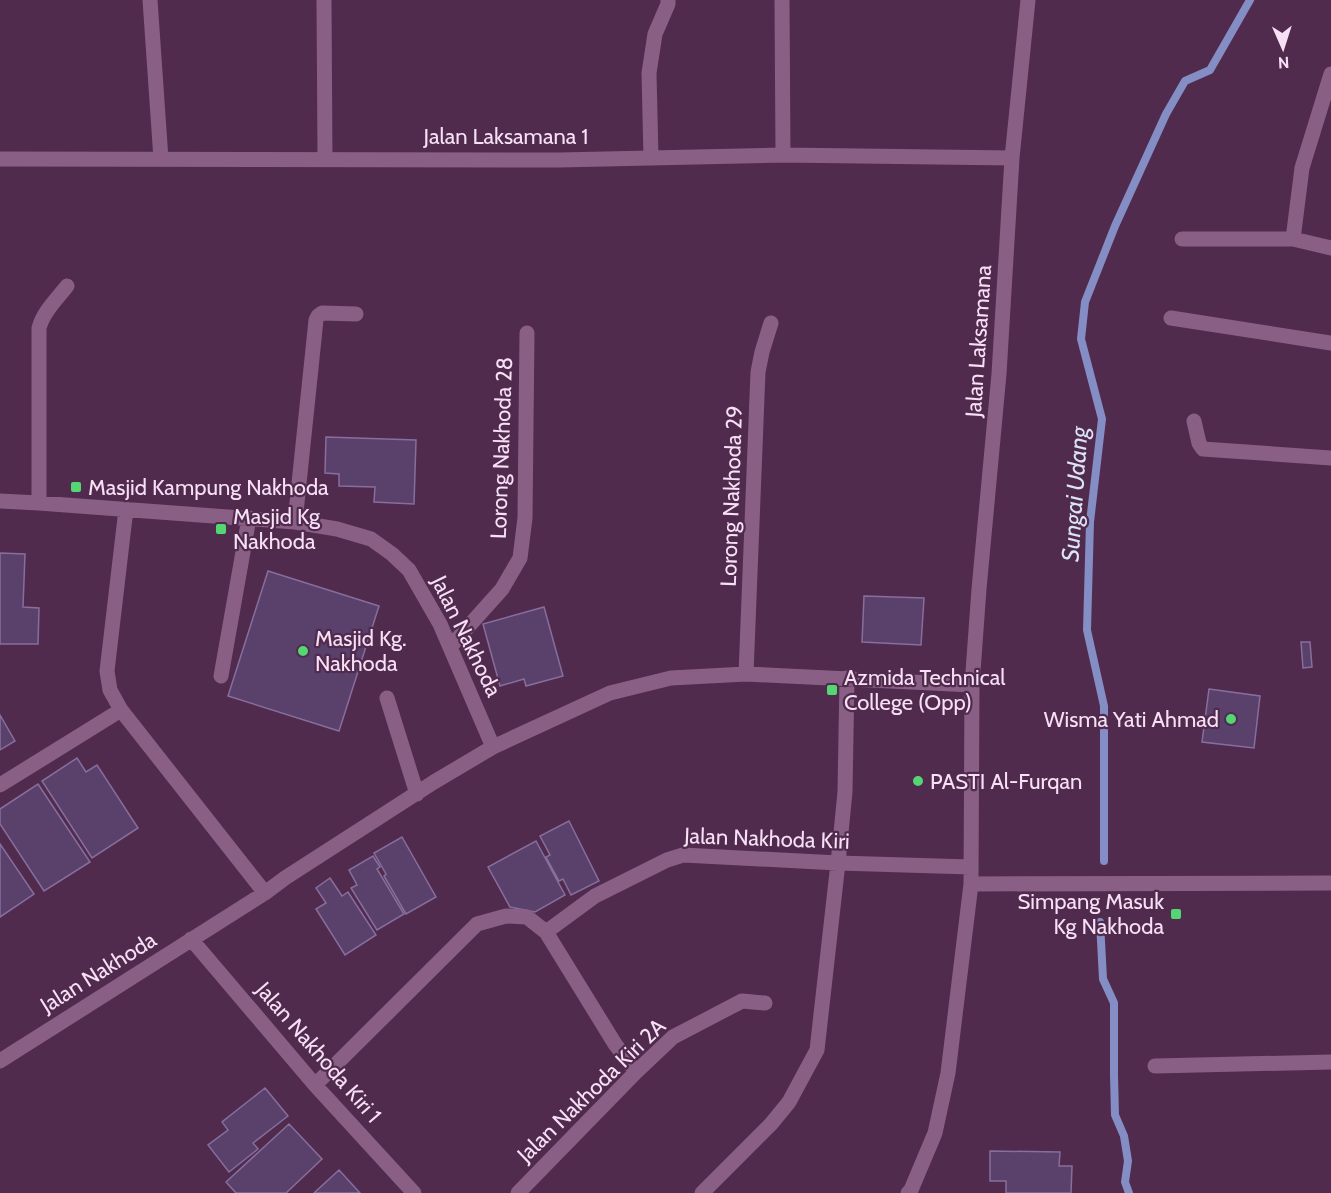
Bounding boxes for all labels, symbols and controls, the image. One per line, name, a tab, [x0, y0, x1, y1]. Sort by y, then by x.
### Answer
north arrow	[1253, 18, 1313, 78]
text: N	[1278, 53, 1290, 72]
street label: Jalan Laksamana 1	[423, 123, 588, 150]
street label: Jalan Laksamana	[960, 263, 997, 419]
street label: Lorong Nakhoda 28	[485, 357, 518, 540]
street label: Lorong Nakhoda 29	[715, 405, 748, 587]
water label: Sungai Udang	[1055, 424, 1094, 563]
place label: Masjid Kampung Nakhoda	[88, 474, 329, 501]
marker: Masjid Kampung Nakhoda	[69, 480, 83, 494]
place label: Masjid Kg Nakhoda	[233, 503, 321, 555]
marker: Masjid Kg Nakhoda	[214, 522, 228, 536]
street label: Jalan Nakhoda	[425, 570, 508, 702]
place label: Masjid Kg. Nakhoda	[315, 625, 406, 677]
marker: Masjid Kg. Nakhoda	[296, 644, 310, 658]
place label: Azmida Technical College (Opp)	[844, 664, 1006, 716]
marker: Azmida Technical College (Opp)	[825, 683, 839, 697]
place label: Wisma Yati Ahmad	[1044, 706, 1219, 733]
marker: Wisma Yati Ahmad	[1224, 712, 1238, 726]
place label: PASTI Al-Furqan	[930, 768, 1082, 795]
marker: PASTI Al-Furqan	[911, 774, 925, 788]
street label: Jalan Nakhoda Kiri	[683, 822, 850, 855]
place label: Simpang Masuk Kg Nakhoda	[1018, 888, 1164, 940]
marker: Simpang Masuk Kg Nakhoda	[1169, 907, 1183, 921]
street label: Jalan Nakhoda	[35, 926, 162, 1019]
street label: Jalan Nakhoda Kiri 1	[249, 976, 387, 1128]
street label: Jalan Nakhoda Kiri 2A	[511, 1012, 671, 1169]

